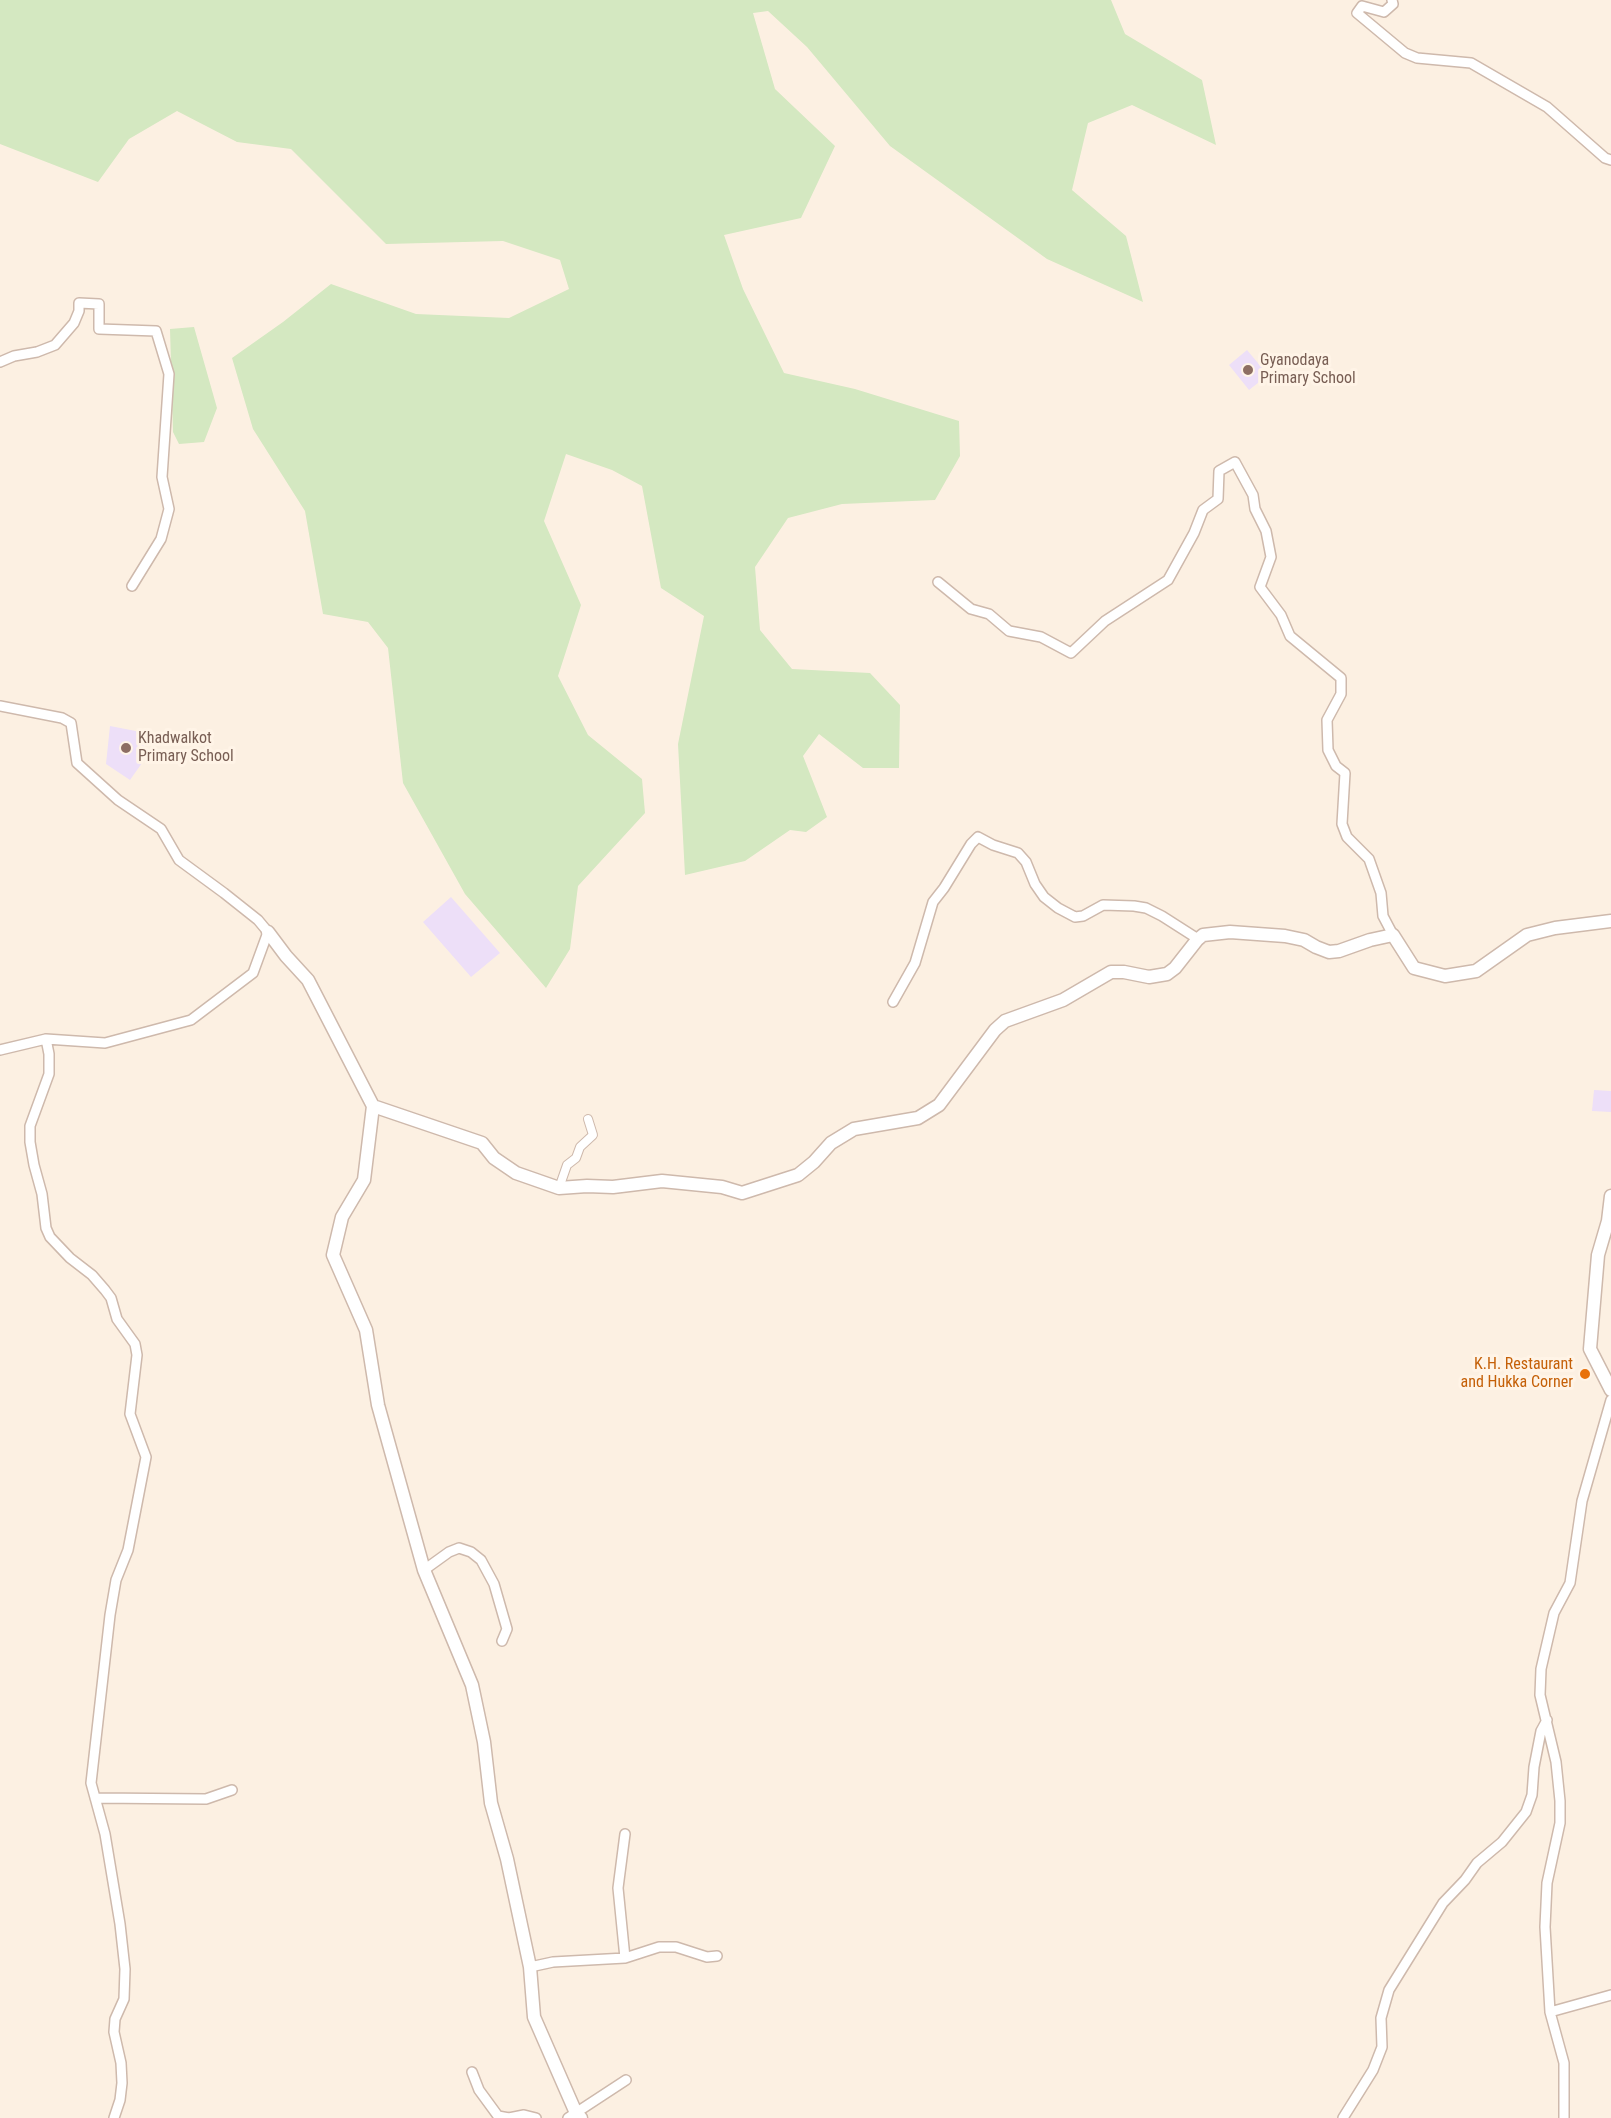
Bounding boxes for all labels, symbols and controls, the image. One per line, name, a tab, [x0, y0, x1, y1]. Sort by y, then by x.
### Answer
place label: Gyanodaya Primary School	[1260, 351, 1356, 389]
marker: Gyanodaya Primary School	[1241, 363, 1255, 377]
place label: Khadwalkot Primary School	[138, 729, 234, 767]
marker: Khadwalkot Primary School	[119, 741, 133, 755]
place label: K.H. Restaurant and Hukka Corner	[1460, 1355, 1573, 1393]
marker: K.H. Restaurant and Hukka Corner	[1578, 1367, 1592, 1381]

